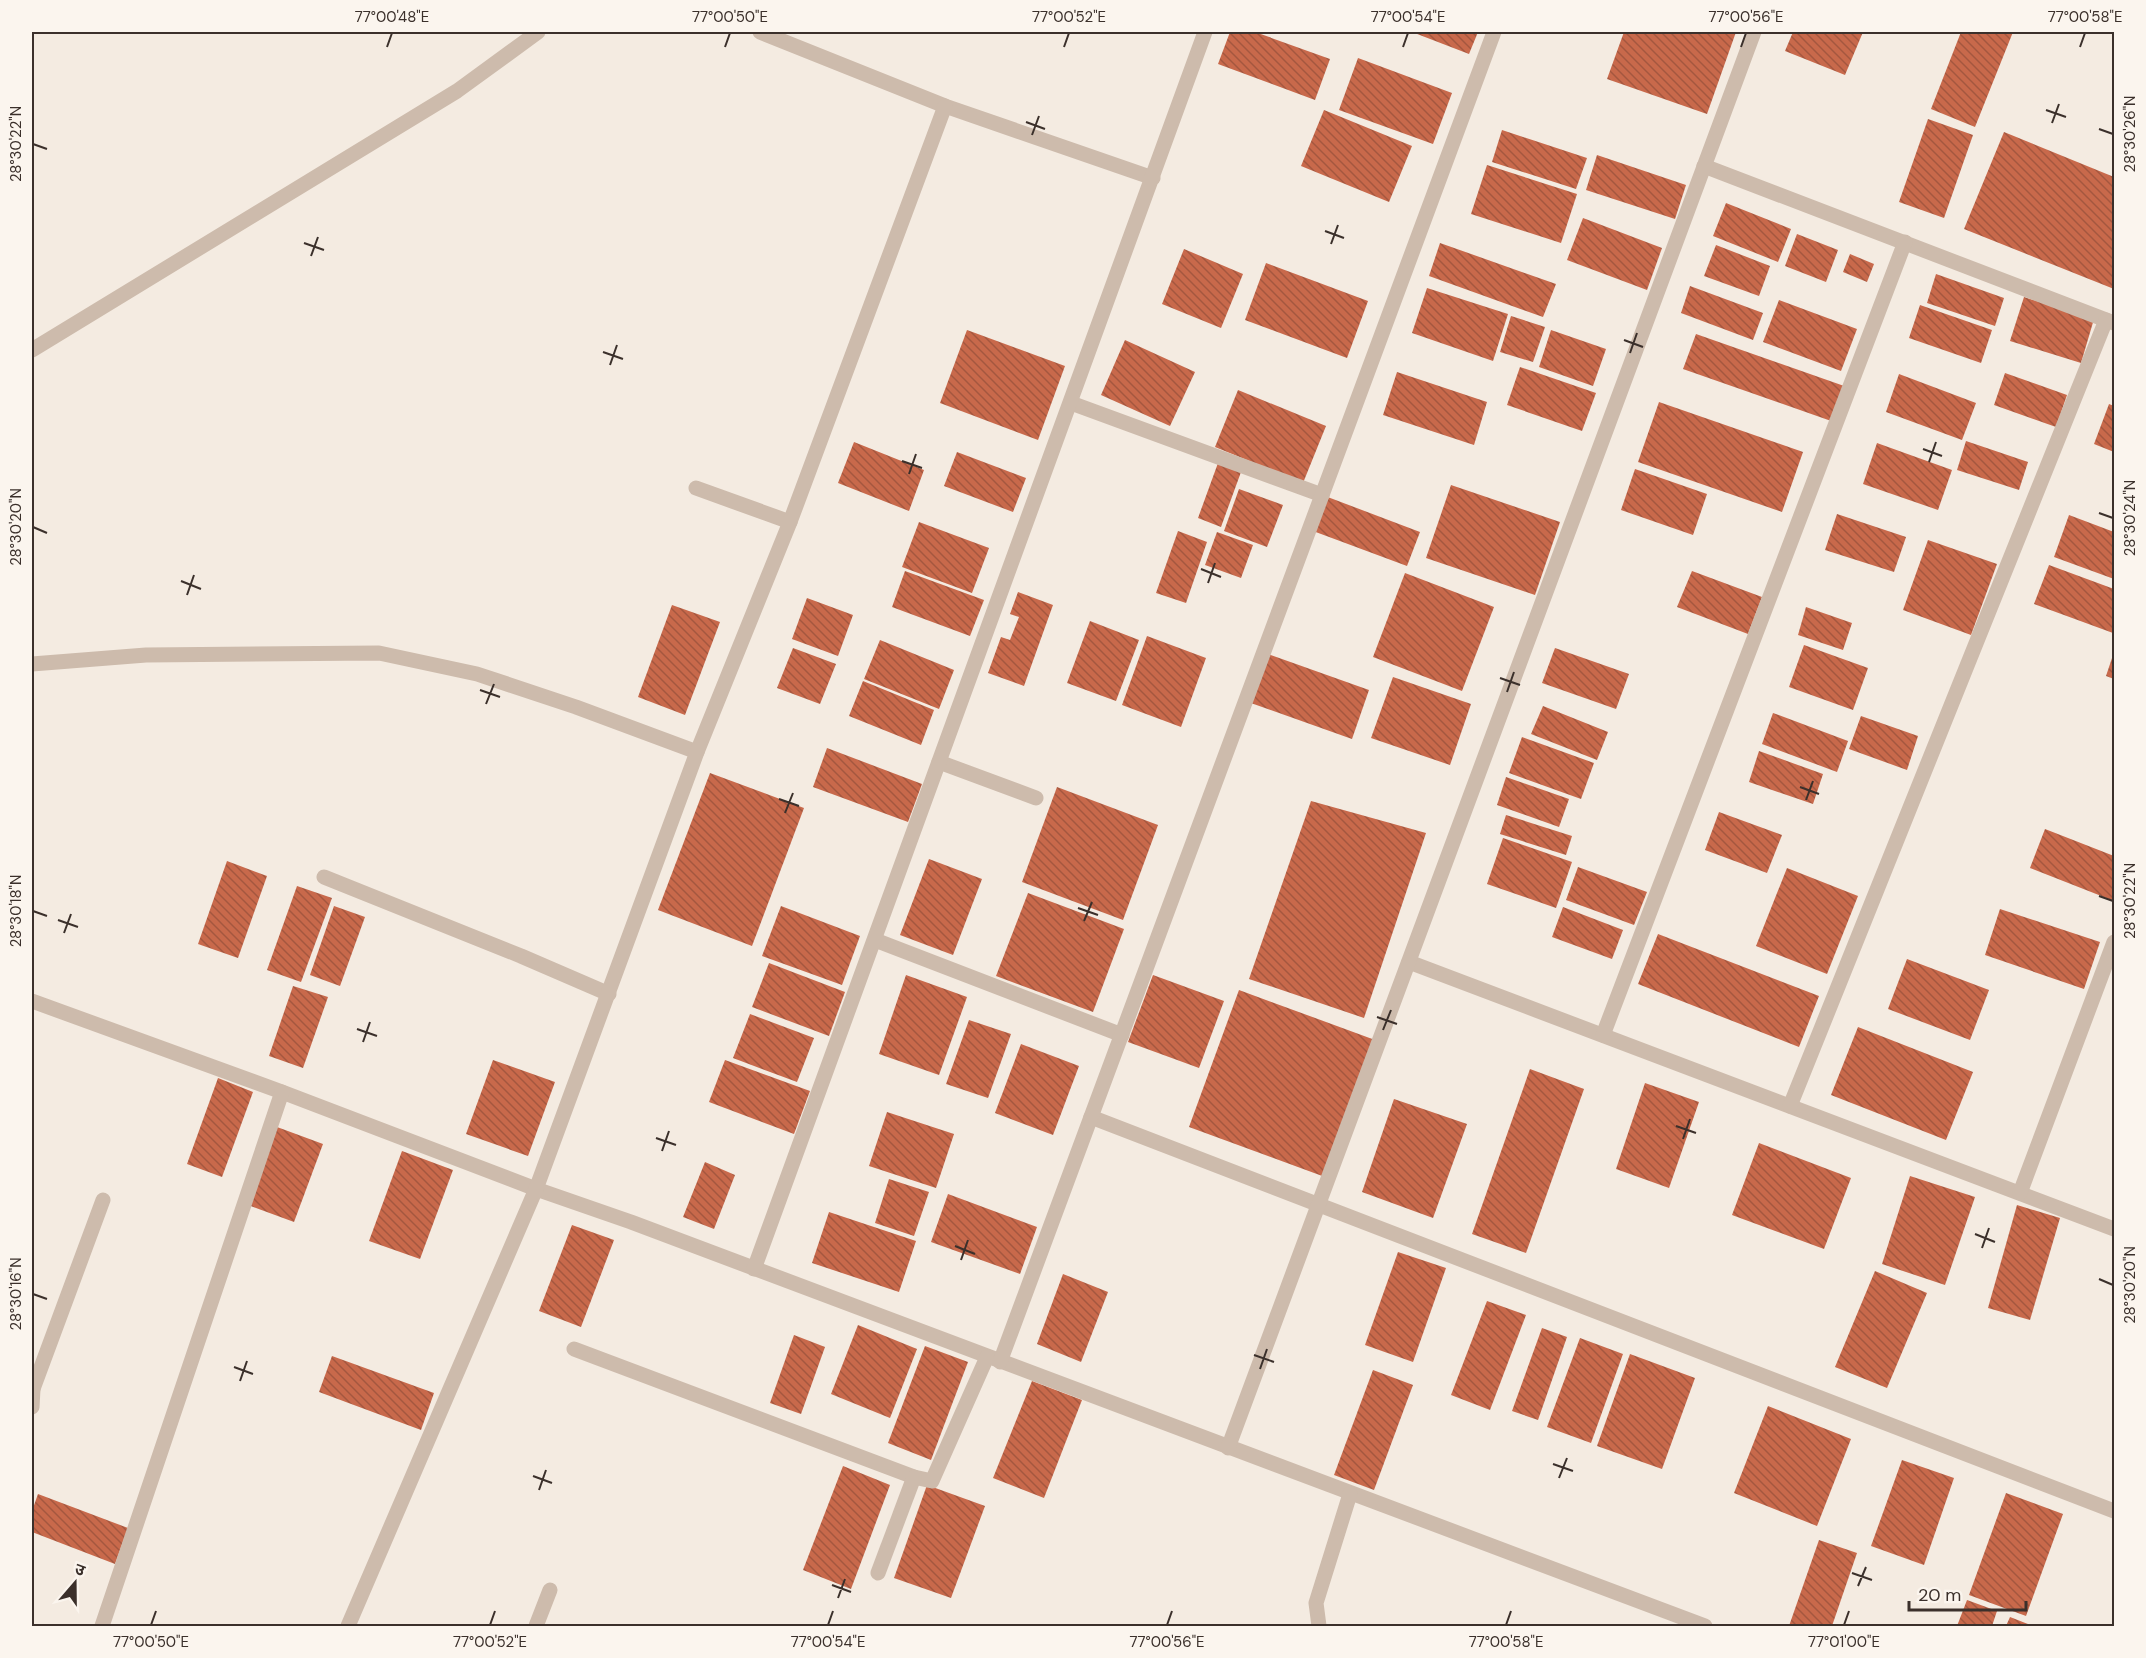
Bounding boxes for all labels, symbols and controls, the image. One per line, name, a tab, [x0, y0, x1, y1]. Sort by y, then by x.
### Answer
text: 77°00'48"E	[355, 7, 429, 27]
text: 77°00'50"E	[692, 7, 768, 27]
text: 77°00'52"E	[1032, 7, 1106, 27]
text: 77°00'54"E	[1371, 7, 1445, 27]
text: 77°00'56"E	[1708, 7, 1784, 27]
text: 77°00'58"E	[2048, 7, 2122, 27]
text: 28°30'26"N	[2120, 96, 2140, 172]
text: 28°30'22"N	[6, 106, 26, 182]
text: 28°30'24"N	[2120, 480, 2140, 556]
text: 28°30'20"N	[6, 488, 26, 566]
text: 28°30'22"N	[2120, 863, 2140, 939]
text: 28°30'18"N	[6, 875, 26, 947]
text: 28°30'20"N	[2120, 1246, 2140, 1324]
text: 28°30'16"N	[6, 1258, 26, 1331]
north arrow	[45, 1553, 105, 1613]
text: उ	[72, 1558, 89, 1581]
scale bar	[1909, 1574, 2026, 1612]
text: 20 m	[1918, 1583, 1961, 1607]
text: 77°00'50"E	[113, 1632, 189, 1652]
text: 77°00'52"E	[453, 1632, 527, 1652]
text: 77°00'54"E	[791, 1632, 865, 1652]
text: 77°00'56"E	[1129, 1632, 1205, 1652]
text: 77°00'58"E	[1469, 1632, 1543, 1652]
text: 77°01'00"E	[1808, 1632, 1880, 1652]

